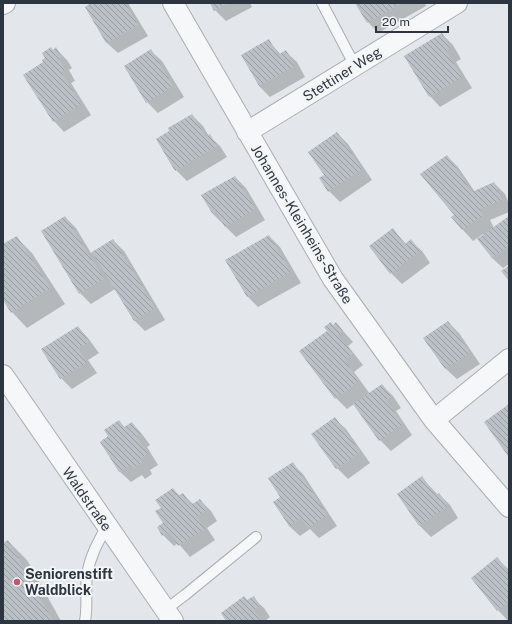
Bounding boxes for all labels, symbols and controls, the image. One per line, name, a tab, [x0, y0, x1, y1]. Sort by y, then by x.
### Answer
scale bar	[376, 8, 448, 34]
text: 20 m	[382, 15, 410, 29]
street label: Stettiner Weg	[300, 43, 384, 105]
street label: Johannes-Kleinheins-Straße	[248, 141, 356, 307]
street label: Waldstraße	[59, 464, 115, 534]
place label: Seniorenstift Waldblick	[25, 566, 113, 598]
marker: Seniorenstift Waldblick	[12, 577, 22, 587]

